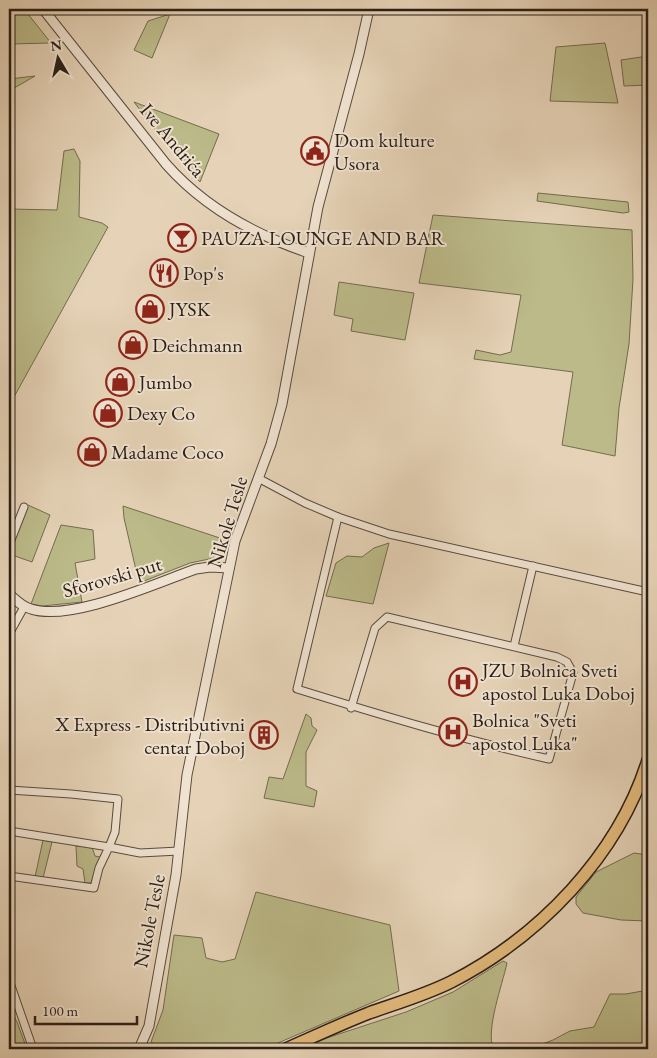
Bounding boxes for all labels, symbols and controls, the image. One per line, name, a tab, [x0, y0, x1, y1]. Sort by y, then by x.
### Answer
north arrow	[32, 32, 82, 82]
text: N	[49, 35, 64, 55]
street label: Ive Andrića	[135, 98, 212, 182]
place label: Dom kulture Usora	[334, 127, 435, 176]
public building icon: Dom kulture Usora	[300, 136, 330, 166]
bar icon: PAUZA LOUNGE AND BAR	[167, 223, 197, 253]
place label: PAUZA LOUNGE AND BAR	[201, 225, 445, 251]
restaurant icon: Pop's	[149, 258, 179, 288]
place label: Pop's	[183, 260, 224, 286]
shop icon: JYSK	[135, 294, 165, 324]
place label: JYSK	[167, 296, 211, 322]
shop icon: Deichmann	[118, 330, 148, 360]
place label: Deichmann	[152, 332, 243, 358]
shop icon: Jumbo	[105, 367, 135, 397]
place label: Jumbo	[137, 369, 192, 395]
shop icon: Dexy Co	[93, 398, 123, 428]
place label: Dexy Co	[127, 400, 195, 426]
shop icon: Madame Coco	[77, 437, 107, 467]
place label: Madame Coco	[111, 439, 224, 465]
street label: Nikole Tesle	[201, 473, 253, 571]
street label: Sforovski put	[59, 550, 165, 604]
place label: JZU Bolnica Sveti apostol Luka Doboj	[480, 657, 635, 706]
hospital icon: JZU Bolnica Sveti apostol Luka Doboj	[448, 667, 478, 697]
place label: Bolnica "Sveti apostol Luka"	[472, 707, 578, 756]
place label: X Express - Distributivni centar Doboj	[54, 711, 245, 760]
hospital icon: Bolnica "Sveti apostol Luka"	[438, 717, 468, 747]
building icon: X Express - Distributivni centar Doboj	[249, 720, 279, 750]
street label: Nikole Tesle	[127, 872, 171, 970]
scale bar	[35, 993, 138, 1025]
text: 100 m	[42, 1001, 79, 1020]

